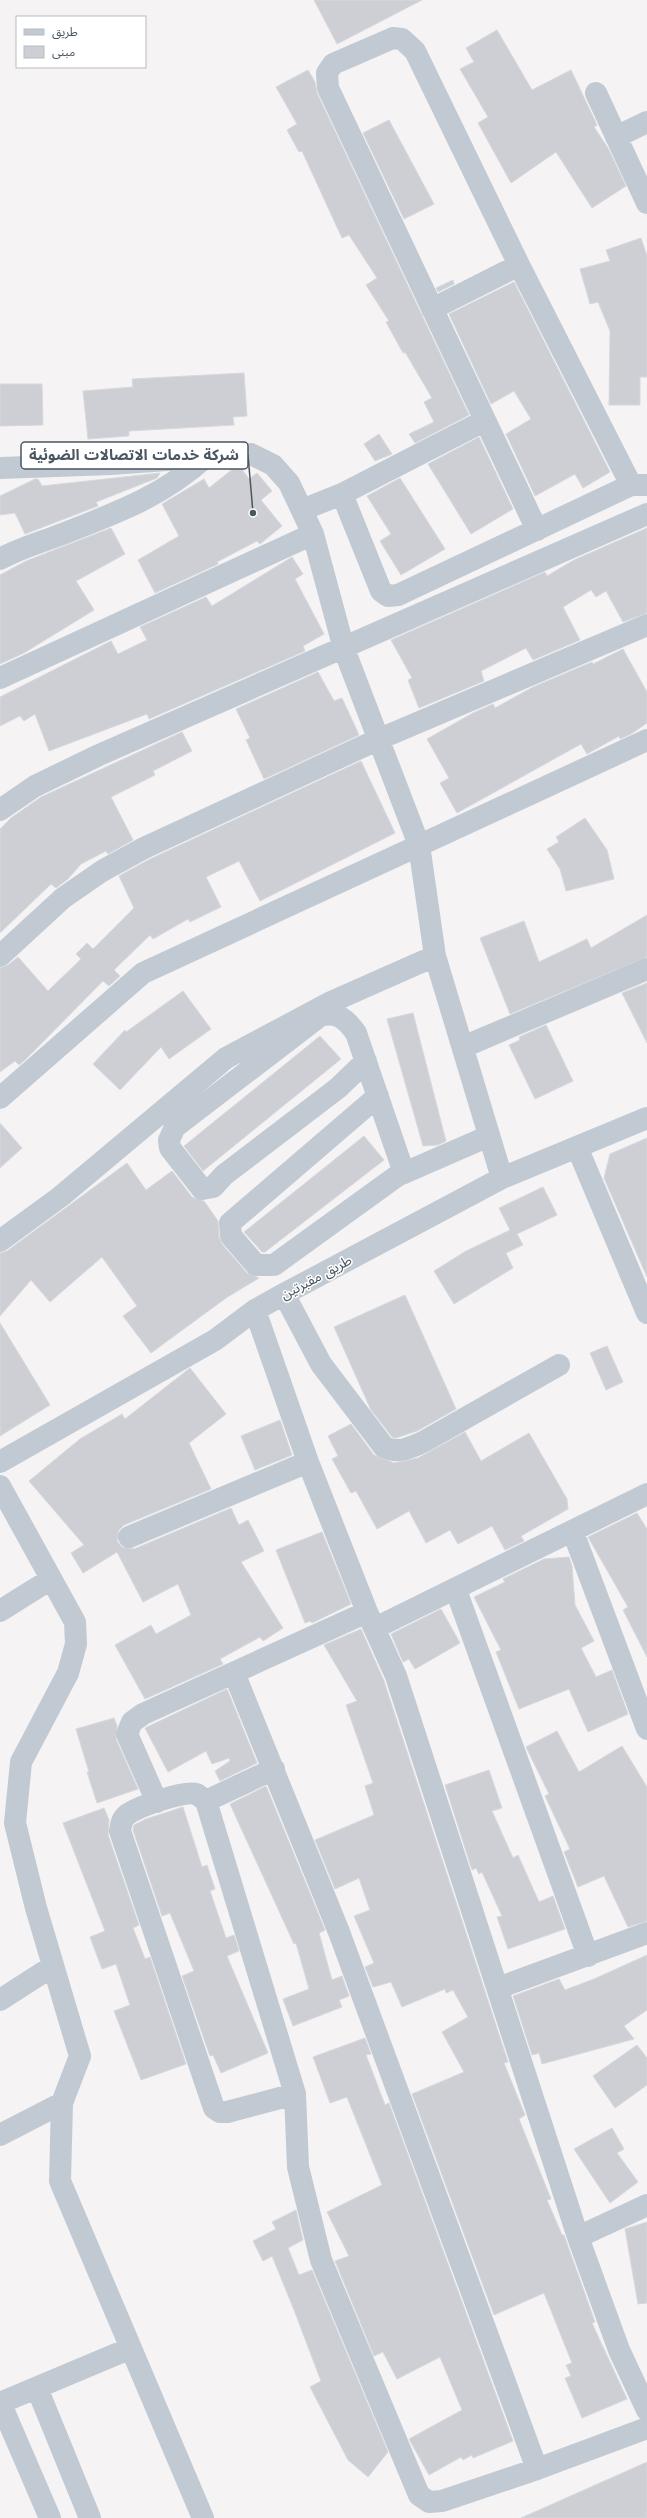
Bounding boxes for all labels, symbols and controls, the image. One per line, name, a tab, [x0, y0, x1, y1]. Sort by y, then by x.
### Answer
legend	[16, 16, 146, 68]
text: طريق	[52, 23, 78, 41]
text: مبنى	[52, 43, 75, 61]
callout: شركة خدمات الاتصالات الضوئية	[21, 442, 248, 469]
text: شركة خدمات الاتصالات الضوئية	[29, 444, 239, 466]
street label: طريق مقبرتين	[277, 1250, 355, 1304]

